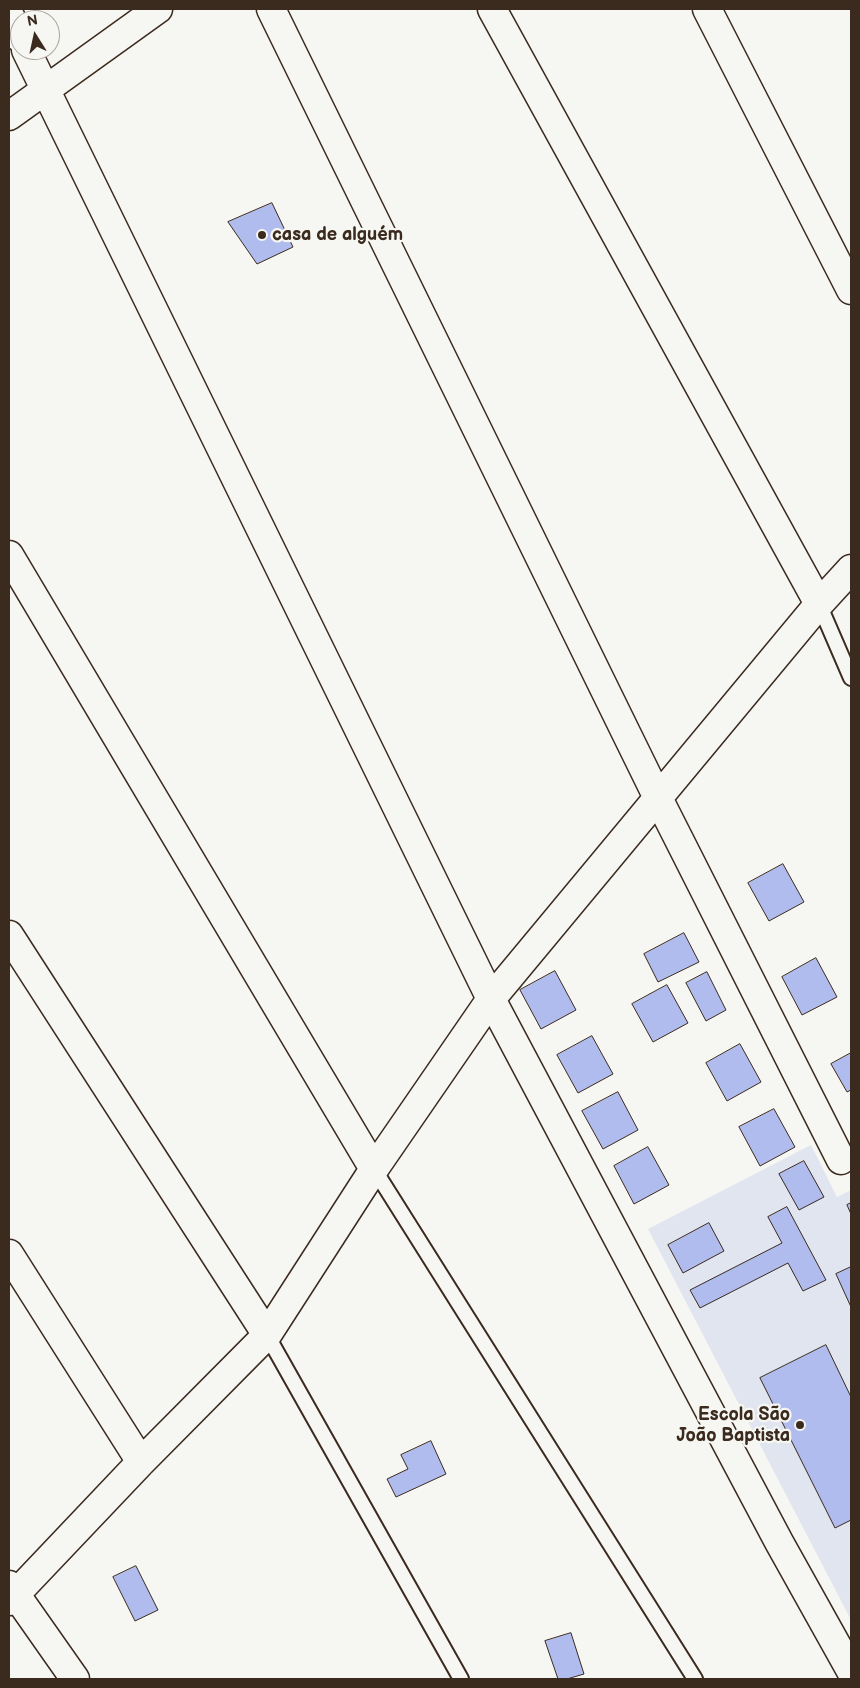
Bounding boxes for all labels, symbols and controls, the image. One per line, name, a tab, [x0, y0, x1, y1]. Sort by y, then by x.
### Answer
north arrow	[10, 10, 60, 60]
text: N	[26, 11, 39, 30]
place label: casa de alguém	[272, 224, 403, 246]
marker: casa de alguém	[256, 229, 268, 241]
place label: Escola São João Baptista	[677, 1404, 790, 1446]
marker: Escola São João Baptista	[794, 1419, 806, 1431]

